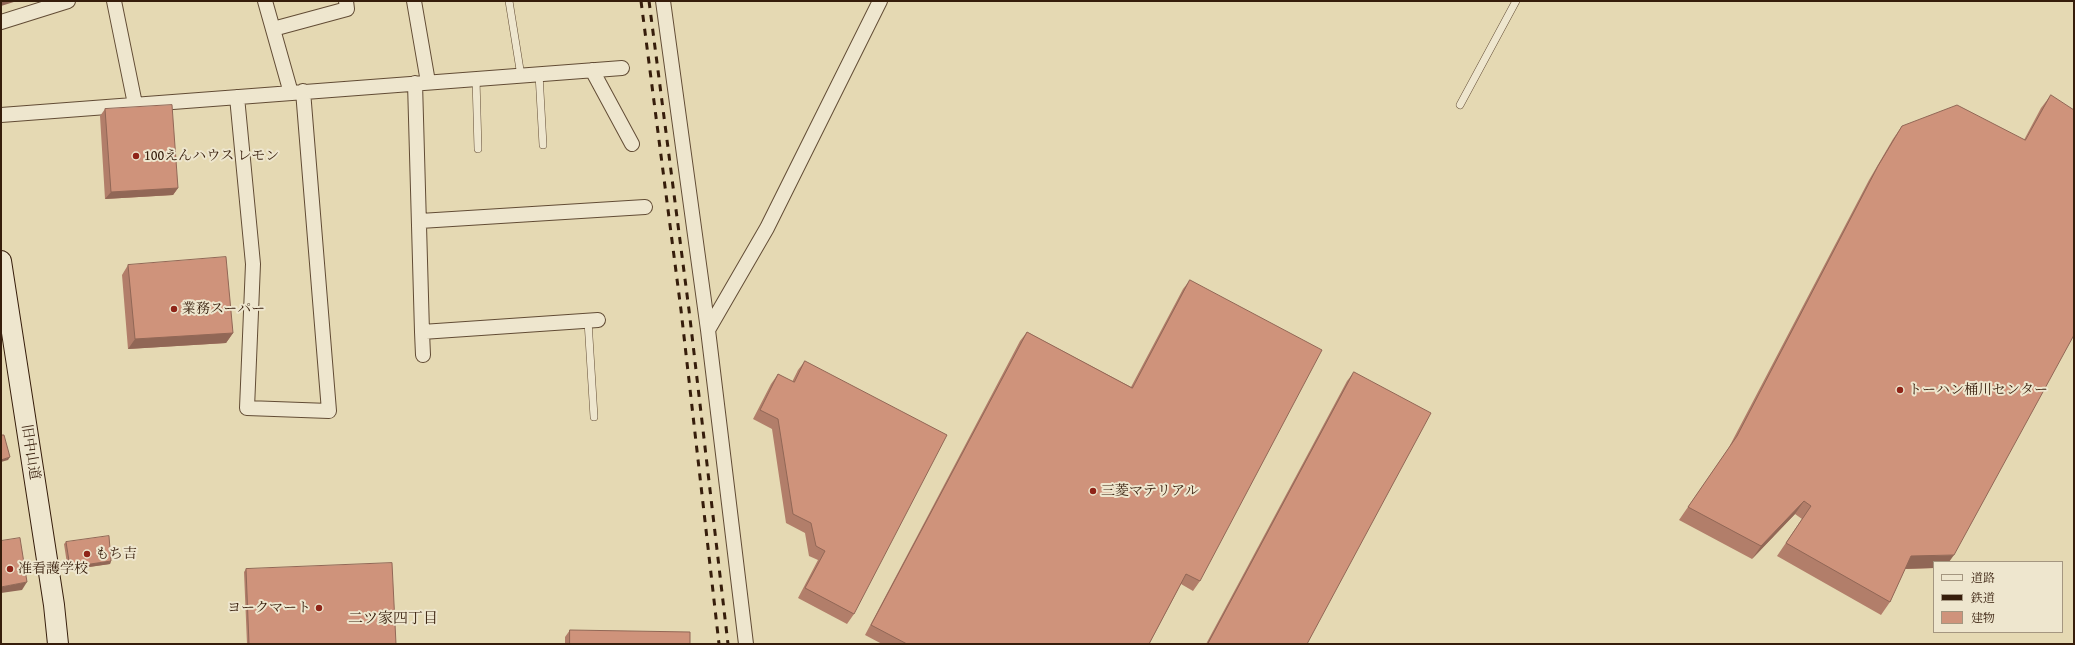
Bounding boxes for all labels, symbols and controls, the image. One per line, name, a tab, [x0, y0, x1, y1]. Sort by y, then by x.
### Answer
place label: 100えんハウス レモン	[144, 148, 279, 164]
marker: 100えんハウス レモン	[131, 151, 141, 161]
place label: 業務スーパー	[182, 301, 265, 317]
marker: 業務スーパー	[169, 304, 179, 314]
place label: トーハン桶川センター	[1908, 382, 2048, 398]
marker: トーハン桶川センター	[1895, 385, 1905, 395]
street label: 旧中山道	[17, 423, 43, 481]
place label: 三菱マテリアル	[1101, 483, 1199, 499]
marker: 三菱マテリアル	[1088, 486, 1098, 496]
place label: もち吉	[95, 546, 137, 562]
marker: もち吉	[82, 549, 92, 559]
place label: 准看護学校	[18, 561, 88, 577]
legend	[1933, 561, 2063, 633]
marker: 准看護学校	[5, 564, 15, 574]
text: 道路	[1971, 569, 1995, 586]
text: 鉄道	[1971, 589, 1995, 606]
place label: ヨークマート	[227, 600, 311, 616]
marker: ヨークマート	[314, 603, 324, 613]
text: 建物	[1971, 609, 1995, 626]
district label: 二ツ家四丁目	[348, 610, 438, 628]

